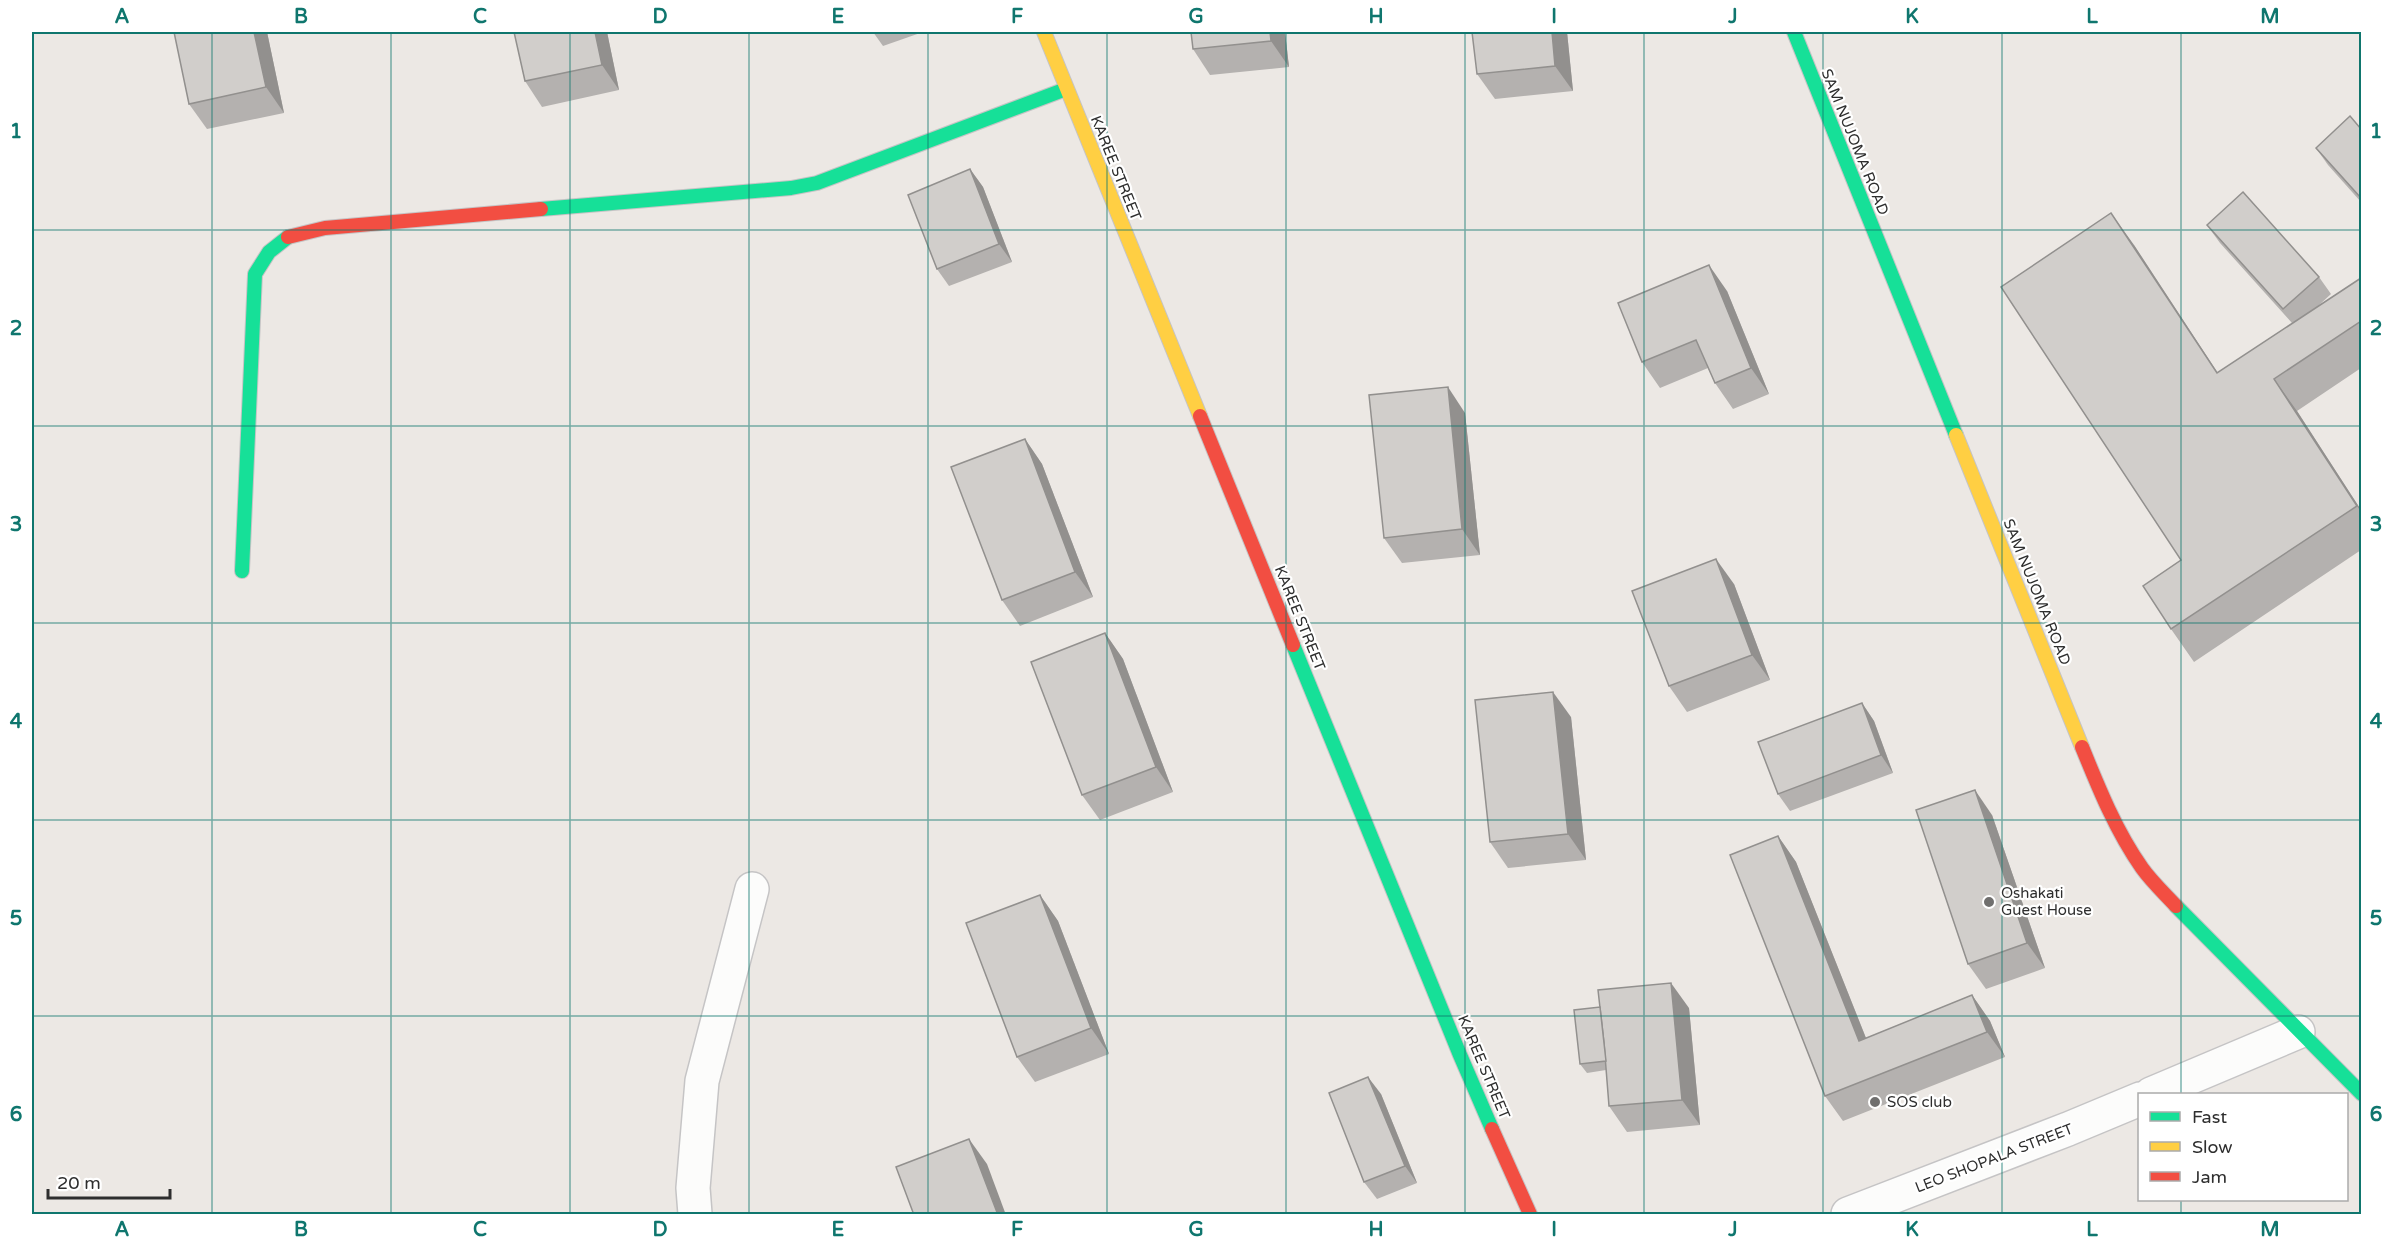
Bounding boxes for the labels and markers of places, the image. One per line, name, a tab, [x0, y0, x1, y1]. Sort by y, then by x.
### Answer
place label: Oshakati Guest House	[2001, 884, 2092, 919]
marker: Oshakati Guest House	[1982, 895, 1996, 909]
place label: SOS club	[1887, 1093, 1952, 1111]
marker: SOS club	[1868, 1095, 1882, 1109]

